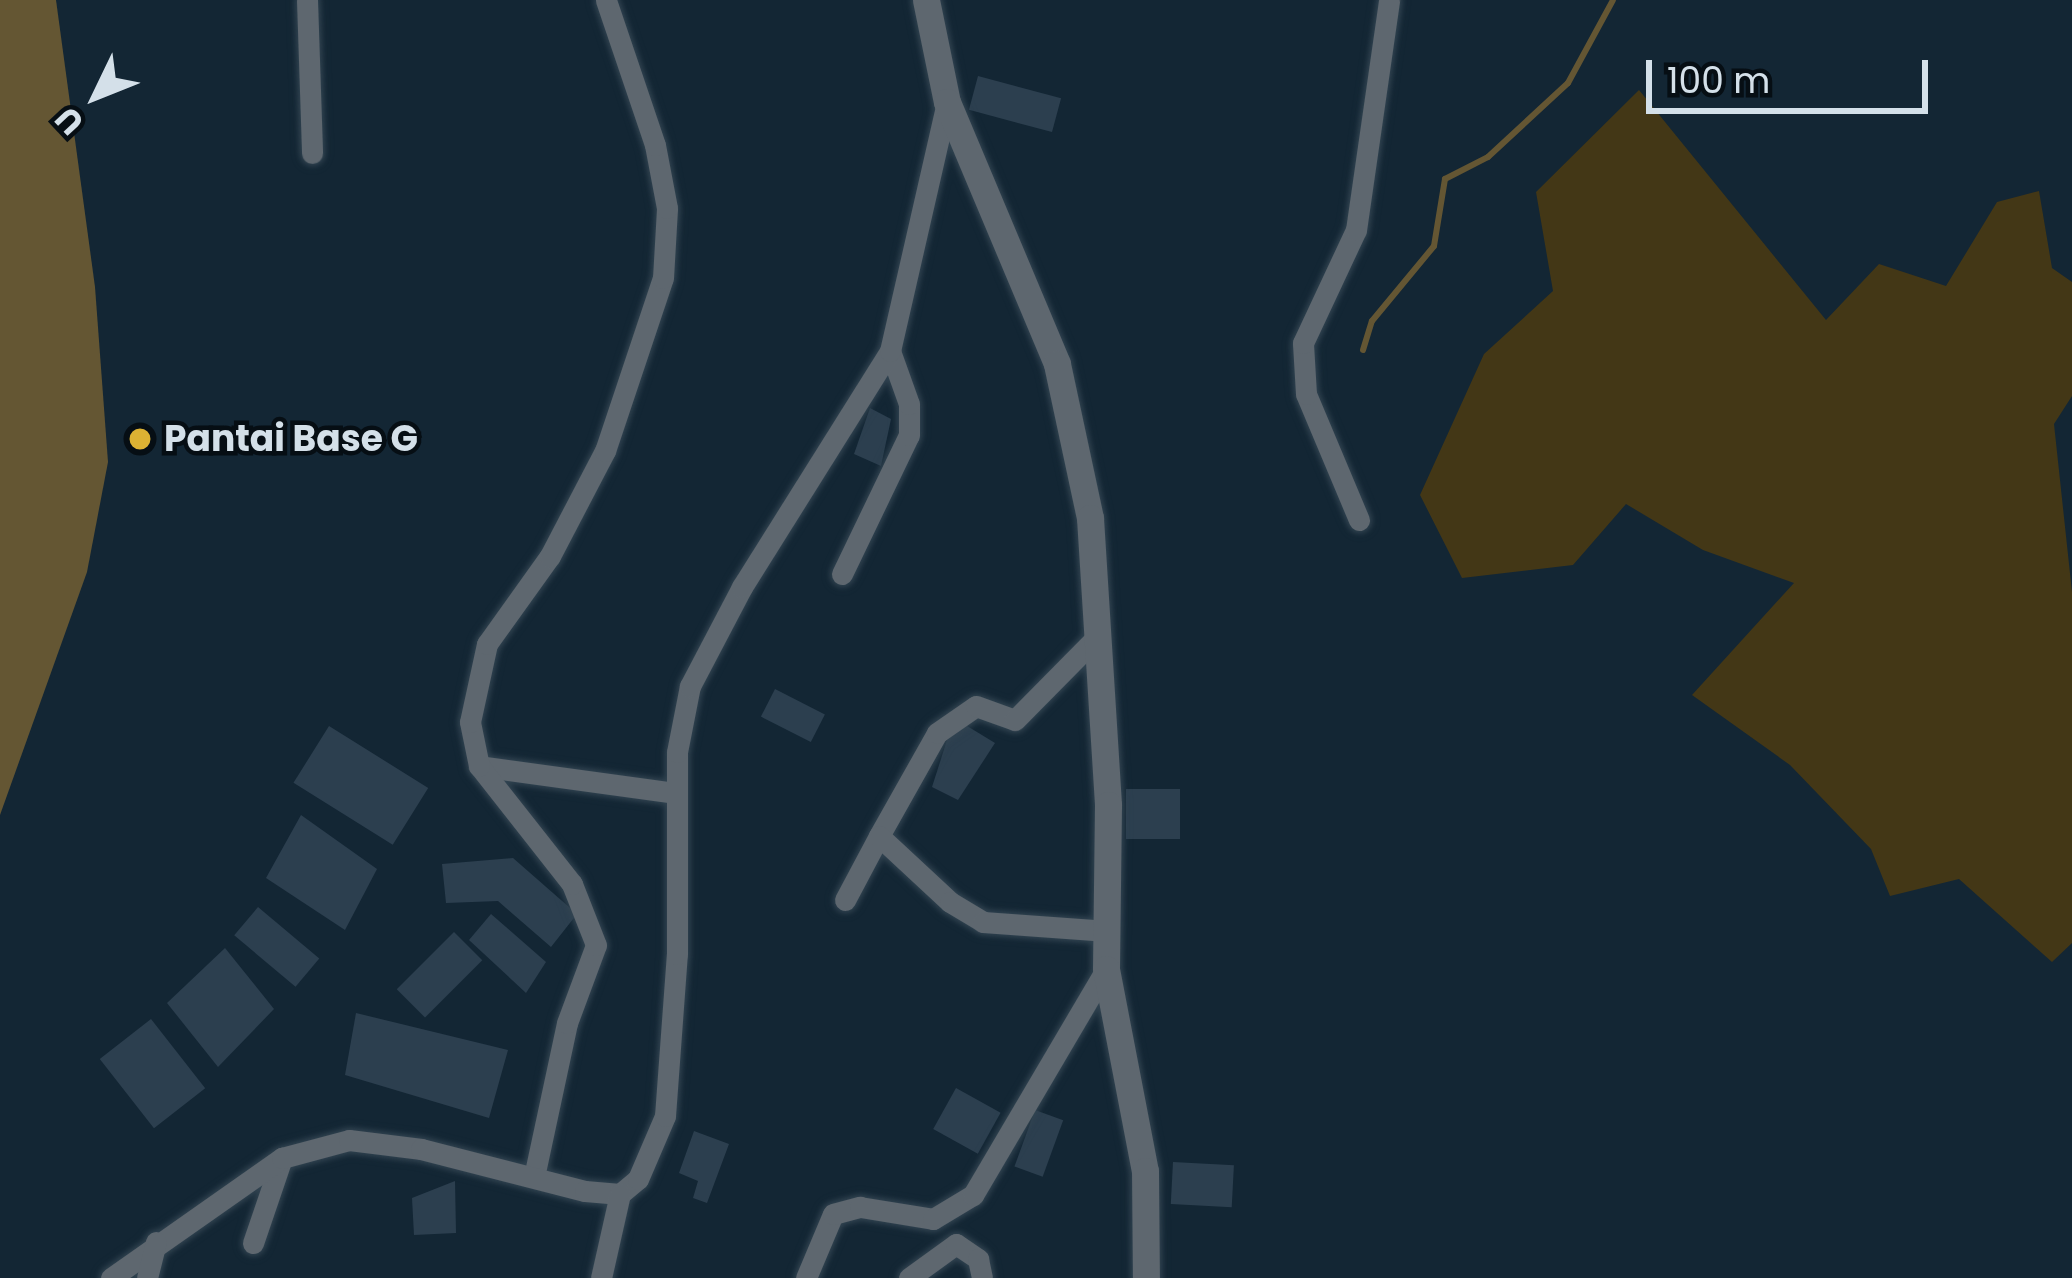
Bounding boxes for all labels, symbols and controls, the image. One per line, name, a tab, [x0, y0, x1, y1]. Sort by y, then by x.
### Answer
north arrow	[36, 36, 156, 156]
scale bar	[1652, 36, 1934, 110]
text: 100 m	[1667, 55, 1770, 106]
text: U	[44, 96, 94, 145]
place label: Pantai Base G	[164, 417, 418, 461]
marker: Pantai Base G	[127, 426, 153, 452]

